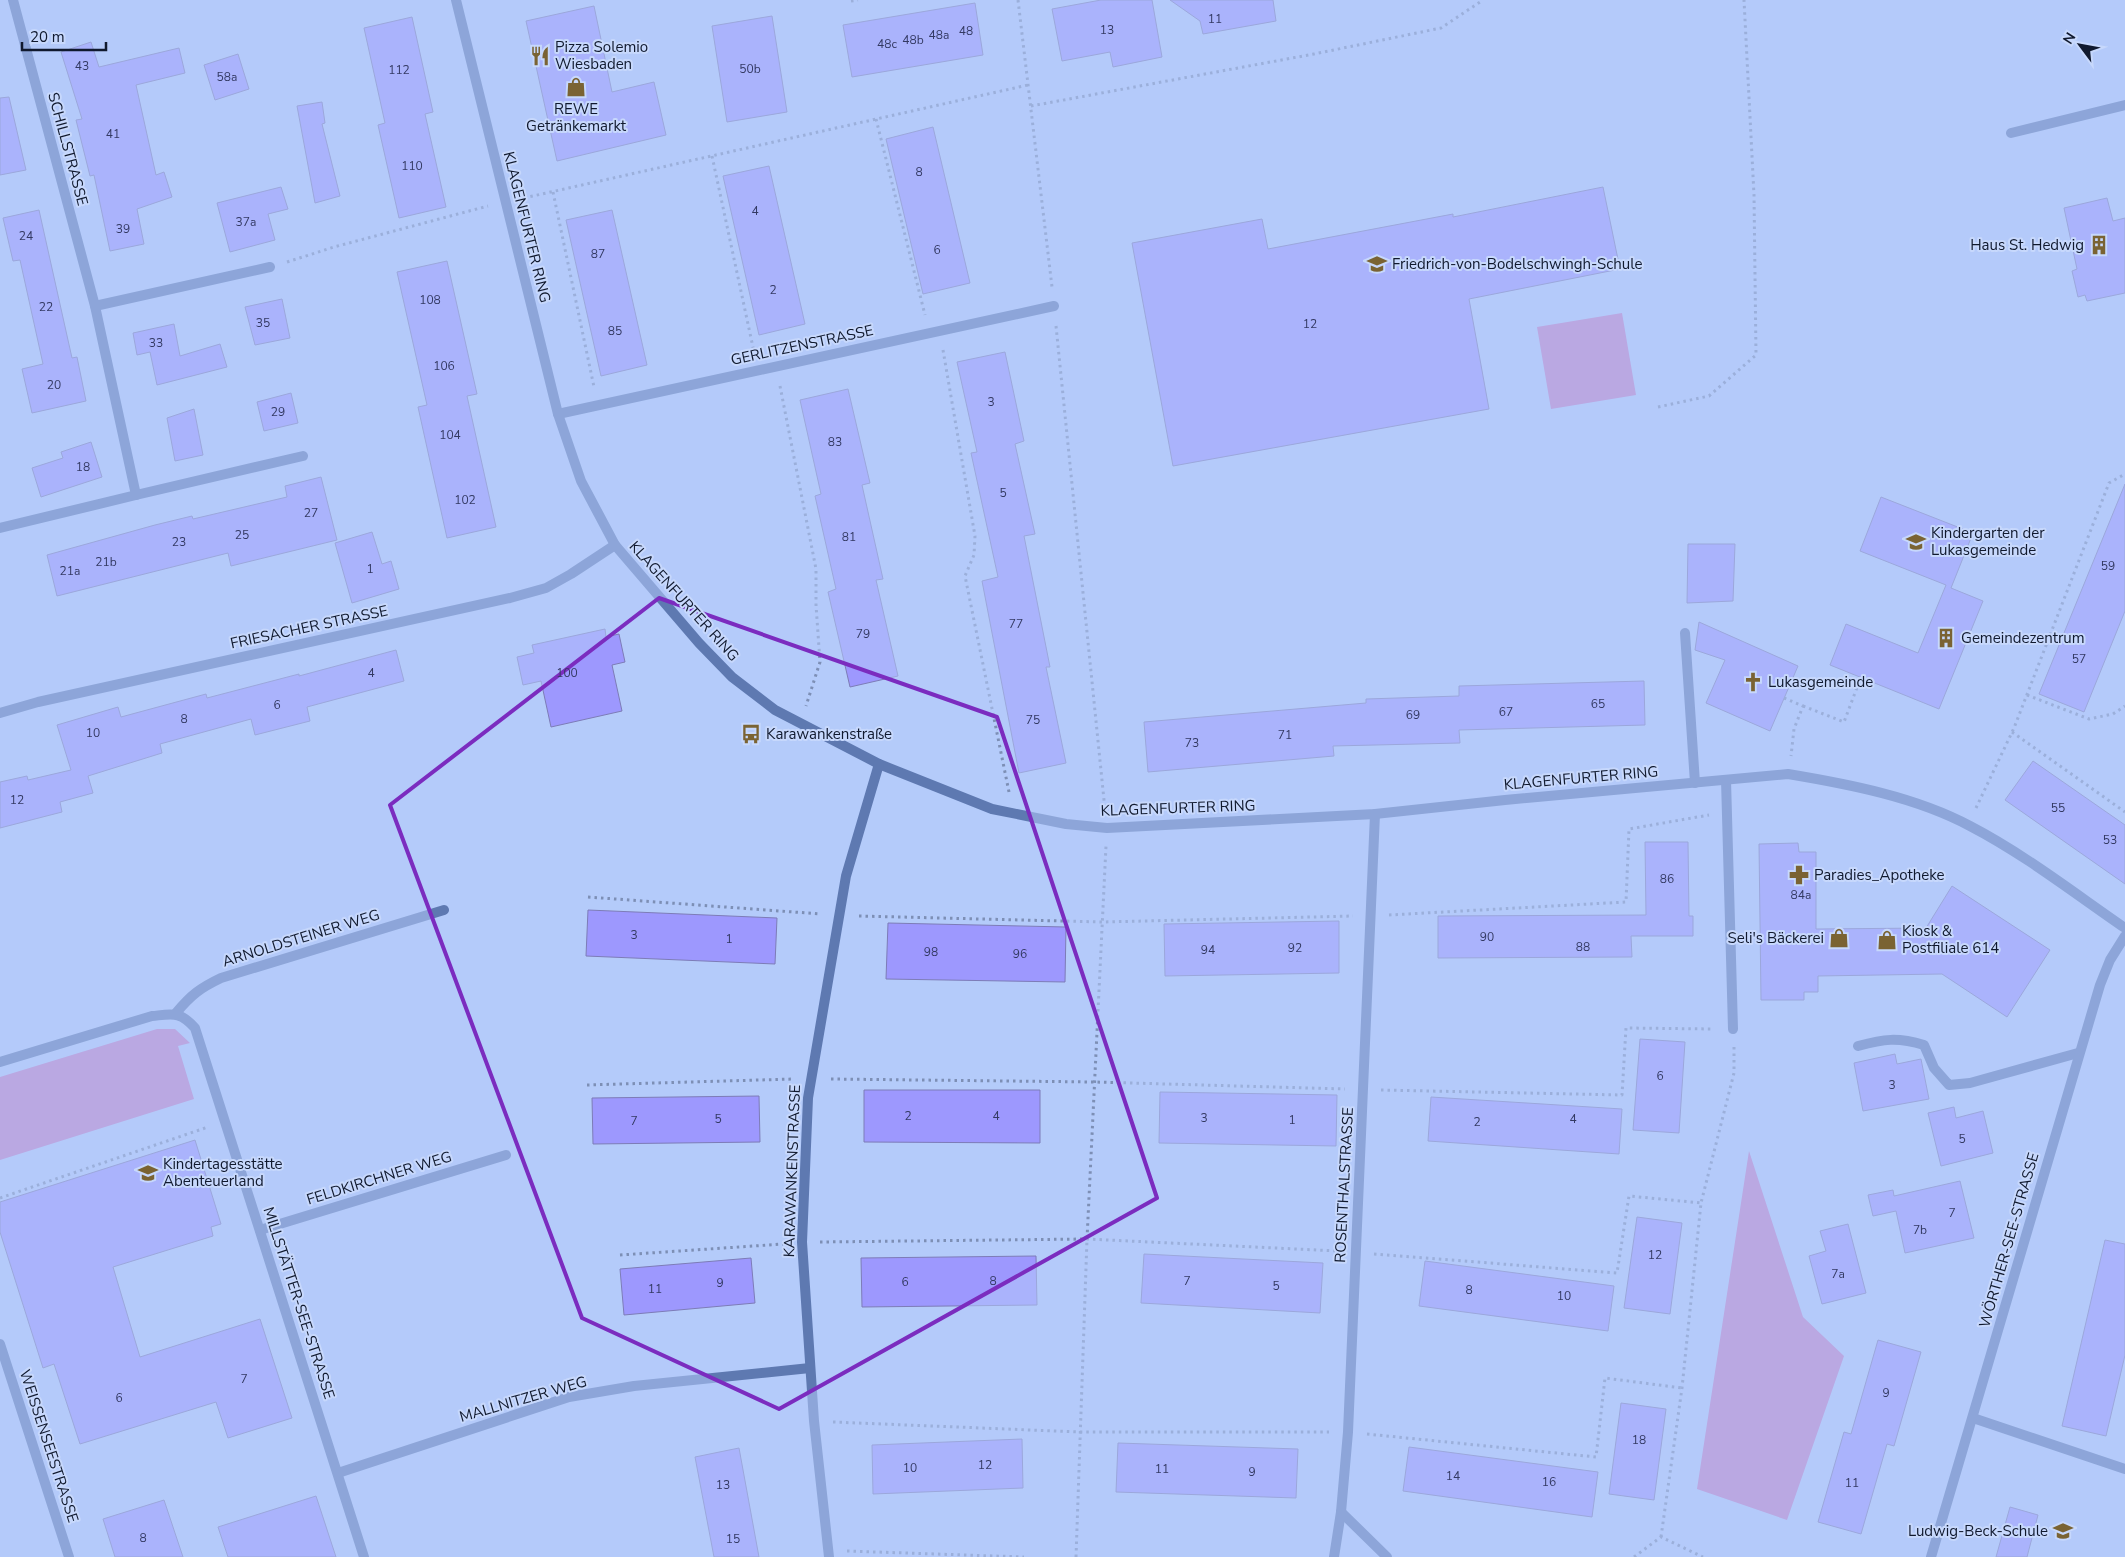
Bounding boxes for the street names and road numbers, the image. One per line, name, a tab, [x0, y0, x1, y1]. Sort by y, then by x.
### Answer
street label: SCHILLSTRASSE	[43, 90, 93, 208]
street label: KLAGENFURTER RING	[499, 149, 555, 305]
street label: GERLITZENSTRASSE	[729, 320, 875, 370]
street label: KLAGENFURTER RING	[625, 537, 743, 665]
street label: FRIESACHER STRASSE	[228, 601, 390, 653]
street label: KLAGENFURTER RING	[1503, 761, 1659, 795]
street label: KLAGENFURTER RING	[1100, 795, 1256, 821]
street label: ARNOLDSTEINER WEG	[220, 905, 382, 971]
street label: KARAWANKENSTRASSE	[779, 1084, 805, 1258]
street label: ROSENTHALSTRASSE	[1330, 1107, 1358, 1263]
street label: FELDKIRCHNER WEG	[304, 1146, 454, 1210]
street label: WÖRTHER-SEE-STRASSE	[1974, 1150, 2044, 1330]
street label: MILLSTÄTTER-SEE-STRASSE	[258, 1204, 340, 1402]
street label: WEISSENSEESTRASSE	[15, 1367, 83, 1525]
street label: MALLNITZER WEG	[457, 1371, 589, 1427]

